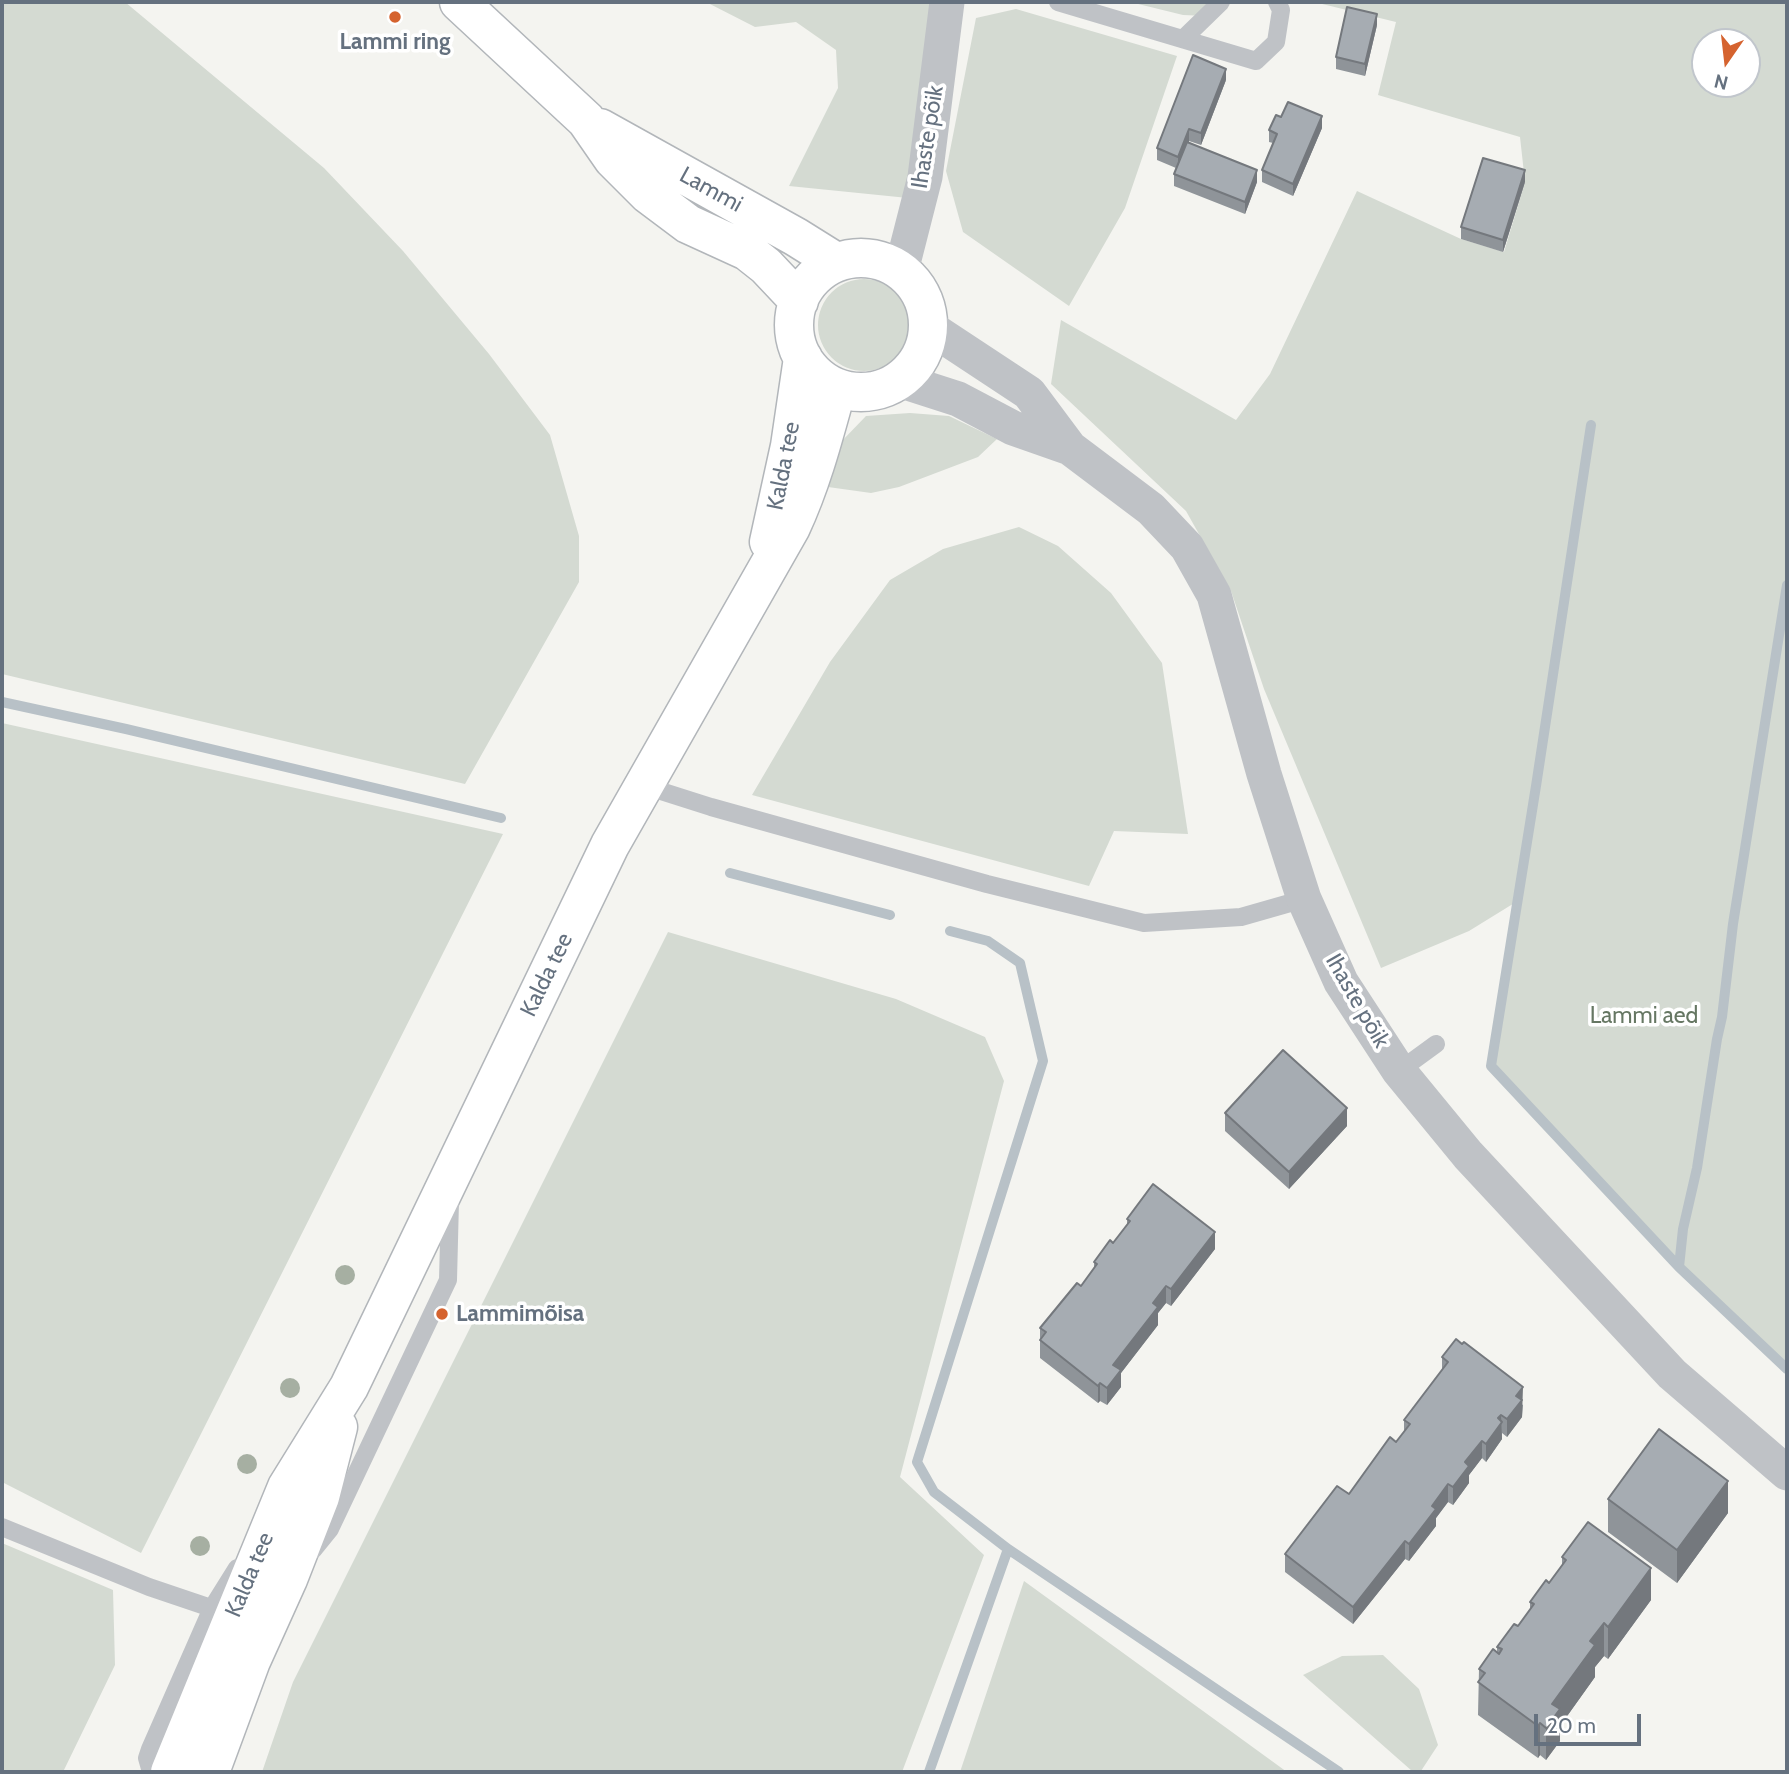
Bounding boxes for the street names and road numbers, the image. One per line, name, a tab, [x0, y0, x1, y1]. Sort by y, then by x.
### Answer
street label: Ihaste põik	[906, 84, 950, 190]
street label: Lammi	[675, 161, 747, 219]
street label: Kalda tee	[762, 419, 806, 513]
street label: Kalda tee	[515, 929, 579, 1021]
street label: Ihaste põik	[1319, 949, 1395, 1053]
street label: Kalda tee	[220, 1528, 280, 1622]

